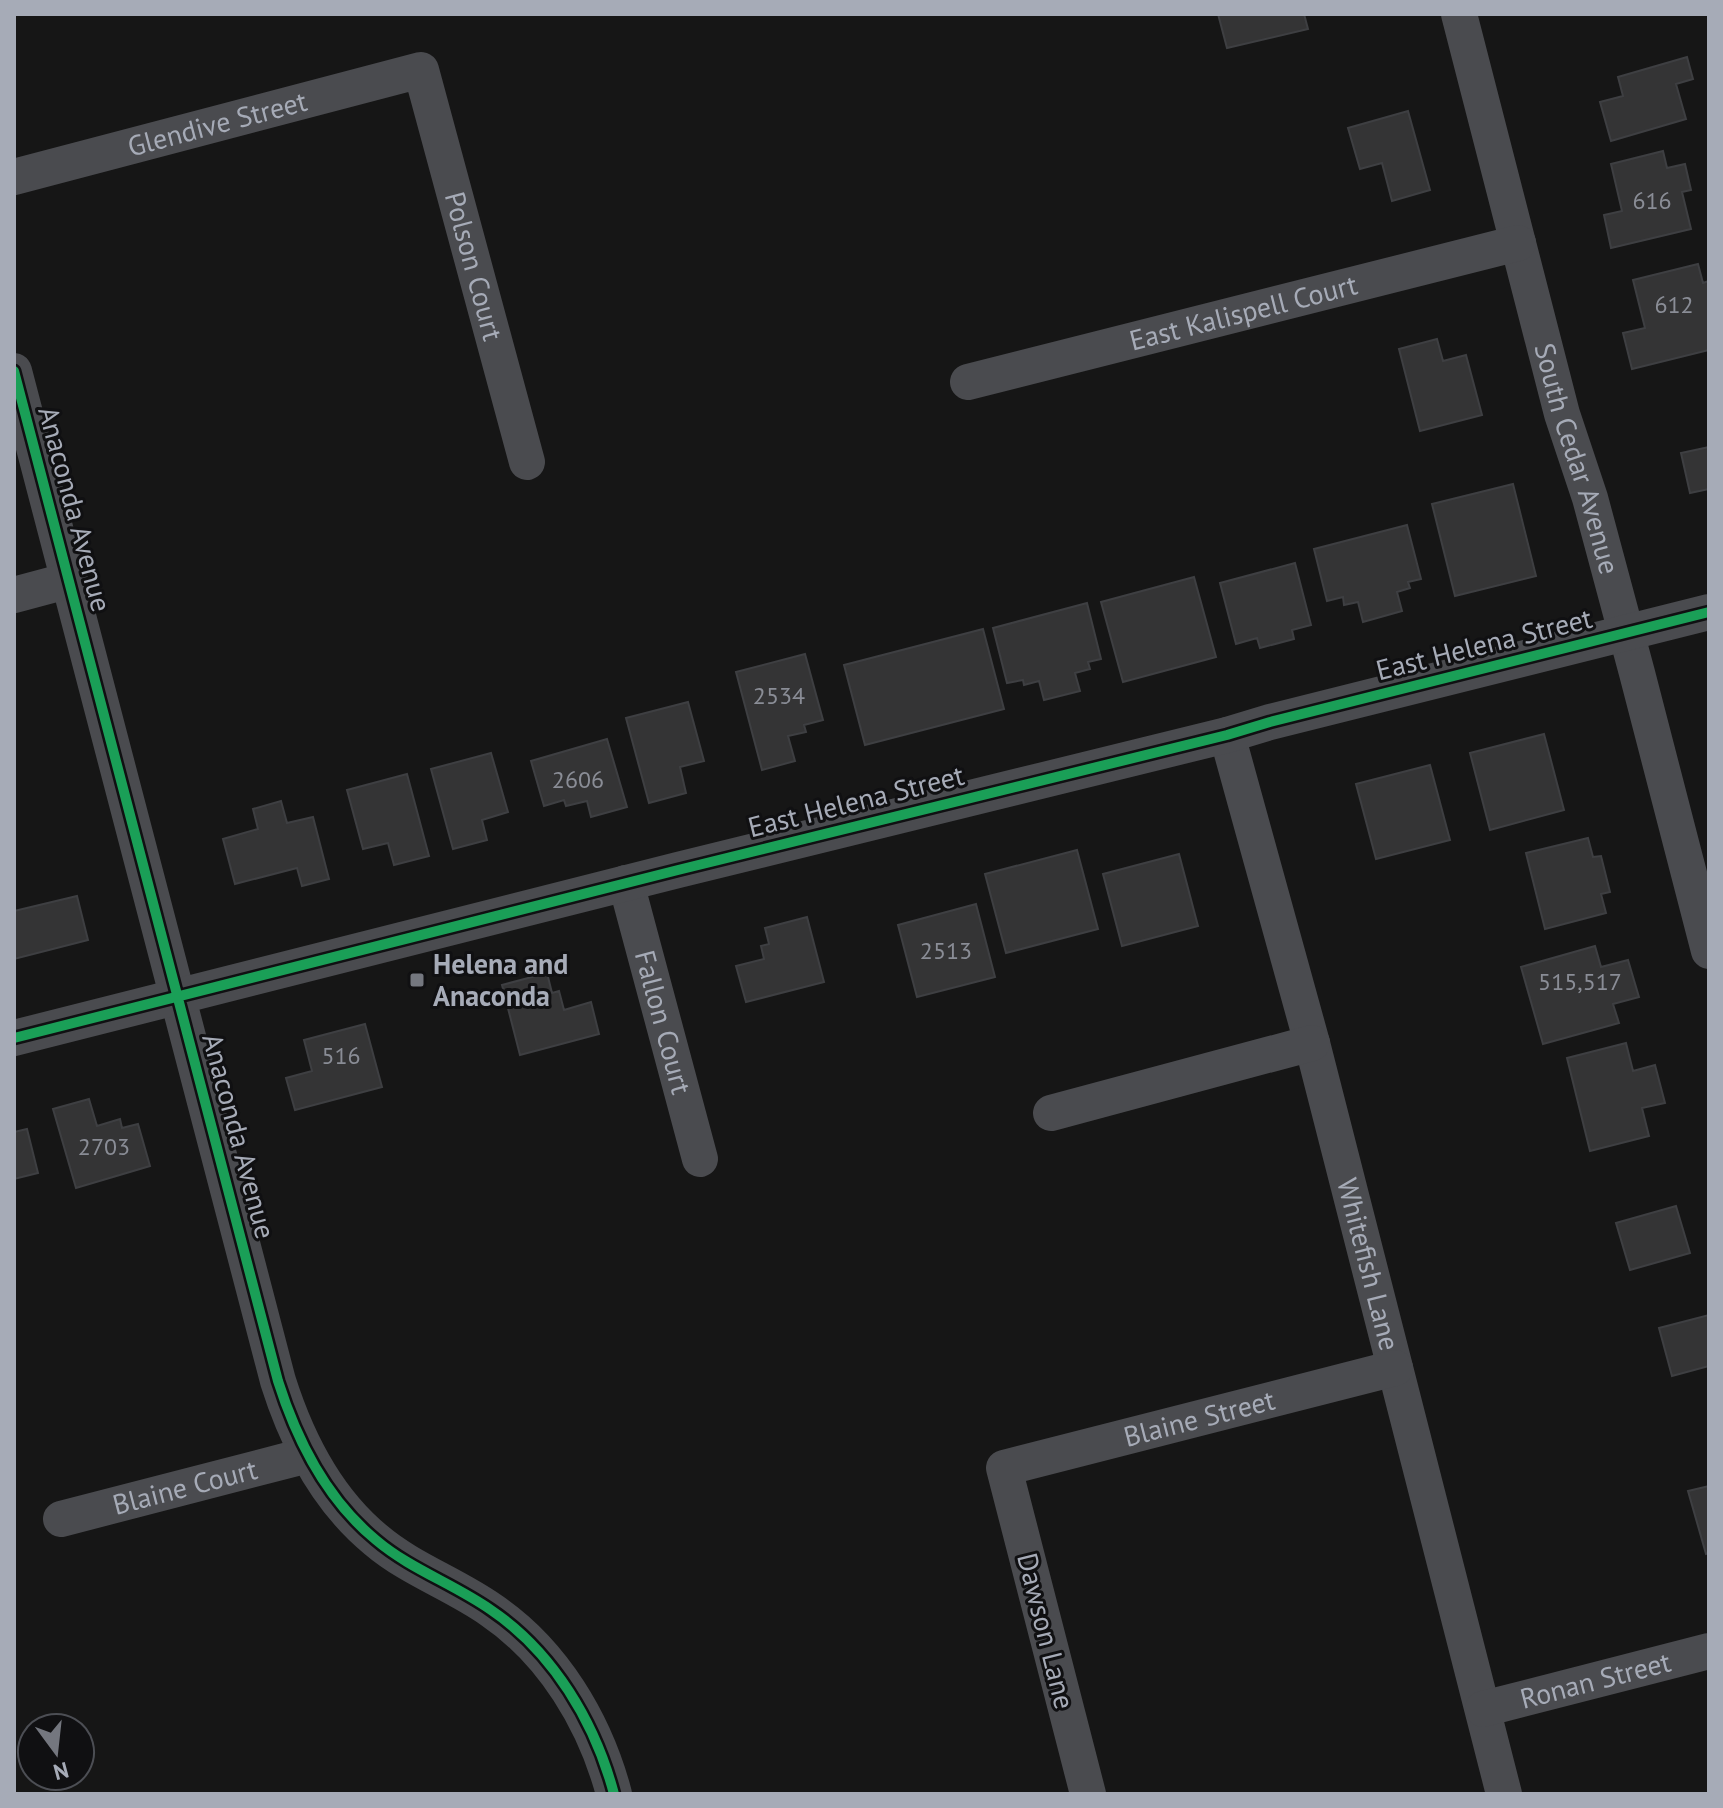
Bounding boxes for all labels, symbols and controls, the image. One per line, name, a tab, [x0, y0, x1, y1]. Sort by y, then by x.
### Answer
street label: Glendive Street	[123, 82, 311, 164]
house number: 616	[1632, 185, 1672, 216]
street label: Polson Court	[437, 188, 512, 345]
street label: East Kalispell Court	[1125, 265, 1361, 358]
house number: 612	[1654, 289, 1694, 320]
street label: South Cedar Avenue	[1526, 339, 1629, 578]
street label: Anaconda Avenue	[30, 402, 121, 616]
street label: East Helena Street	[1372, 599, 1596, 688]
house number: 2534	[753, 680, 805, 711]
street label: East Helena Street	[744, 756, 968, 845]
house number: 2606	[552, 764, 604, 795]
house number: 2513	[920, 935, 972, 966]
place label: Helena and Anaconda	[433, 945, 568, 1014]
street label: Fallon Court	[627, 946, 701, 1099]
house number: 515,517	[1538, 966, 1622, 997]
marker: Helena and Anaconda	[408, 971, 426, 989]
street label: Anaconda Avenue	[194, 1029, 285, 1243]
house number: 516	[321, 1040, 361, 1071]
house number: 2703	[78, 1131, 130, 1162]
street label: Whitefish Lane	[1329, 1174, 1409, 1354]
street label: Blaine Street	[1119, 1380, 1279, 1455]
street label: Blaine Court	[109, 1450, 262, 1523]
street label: Dawson Lane	[1009, 1549, 1084, 1713]
street label: Ronan Street	[1516, 1643, 1675, 1717]
north arrow	[16, 1712, 96, 1792]
text: N	[51, 1756, 72, 1787]

